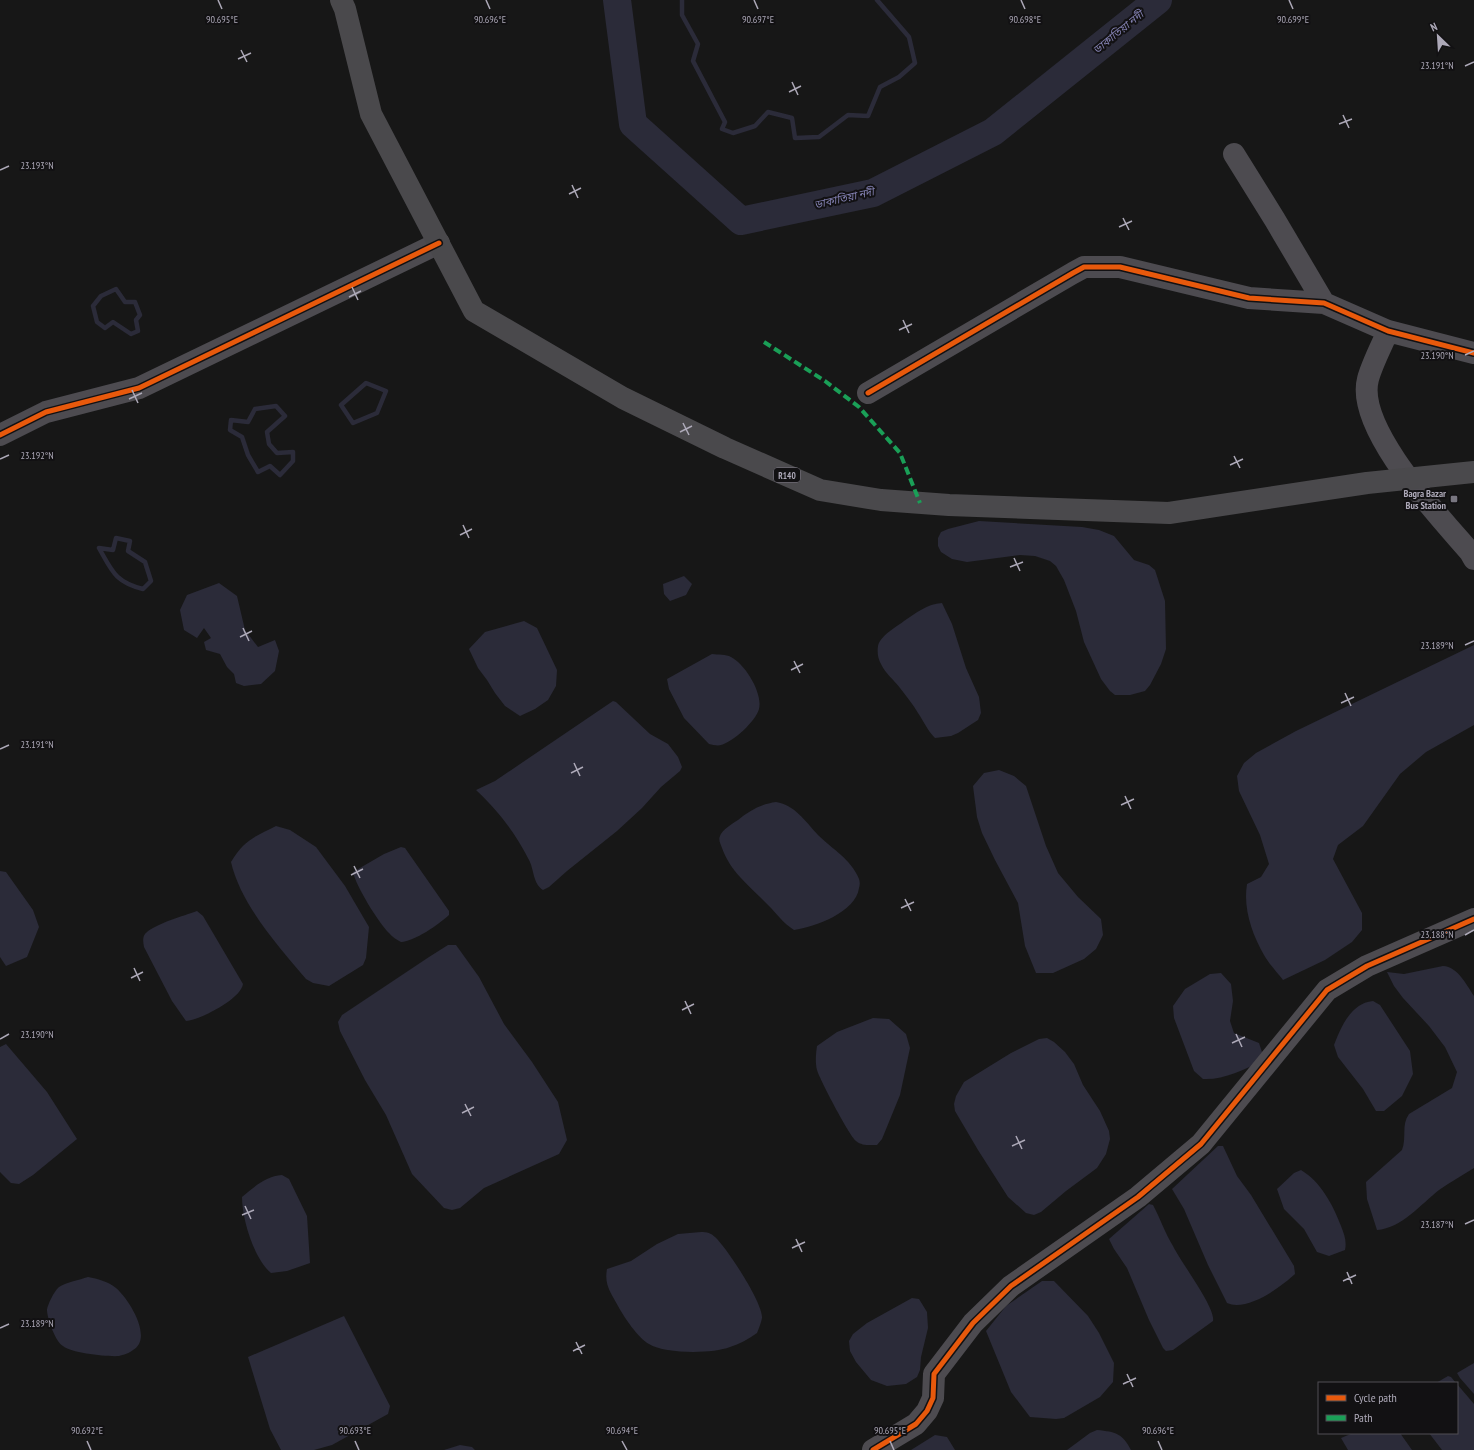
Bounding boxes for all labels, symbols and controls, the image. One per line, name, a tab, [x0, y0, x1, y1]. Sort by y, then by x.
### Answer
water label: ডাকাতিয়া নদী	[1090, 6, 1148, 57]
text: 90.695°E	[206, 13, 238, 26]
text: 90.696°E	[474, 13, 506, 26]
text: 90.697°E	[742, 13, 774, 26]
text: 90.698°E	[1009, 13, 1041, 26]
text: 90.699°E	[1277, 13, 1309, 26]
north arrow	[1418, 16, 1458, 56]
text: N	[1428, 19, 1439, 35]
text: 23.191°N	[1420, 59, 1454, 72]
text: 23.193°N	[20, 159, 54, 172]
water label: ডাকাতিয়া নদী	[813, 184, 877, 212]
text: 23.190°N	[1420, 349, 1454, 362]
text: 23.192°N	[20, 449, 54, 462]
road number: R140	[774, 468, 800, 482]
place label: Bagra Bazar Bus Station	[1404, 487, 1446, 512]
marker: Bagra Bazar Bus Station	[1449, 494, 1459, 504]
text: 23.189°N	[1420, 639, 1454, 652]
text: 23.191°N	[20, 738, 54, 751]
text: 23.188°N	[1420, 928, 1454, 941]
text: 23.190°N	[20, 1028, 54, 1041]
text: 23.187°N	[1420, 1218, 1454, 1231]
text: 23.189°N	[20, 1317, 54, 1330]
legend	[1318, 1382, 1458, 1434]
text: Cycle path	[1354, 1390, 1397, 1405]
text: Path	[1354, 1410, 1372, 1425]
text: 90.692°E	[71, 1424, 103, 1437]
text: 90.693°E	[339, 1424, 371, 1437]
text: 90.694°E	[606, 1424, 638, 1437]
text: 90.695°E	[874, 1424, 906, 1437]
text: 90.696°E	[1142, 1424, 1174, 1437]

